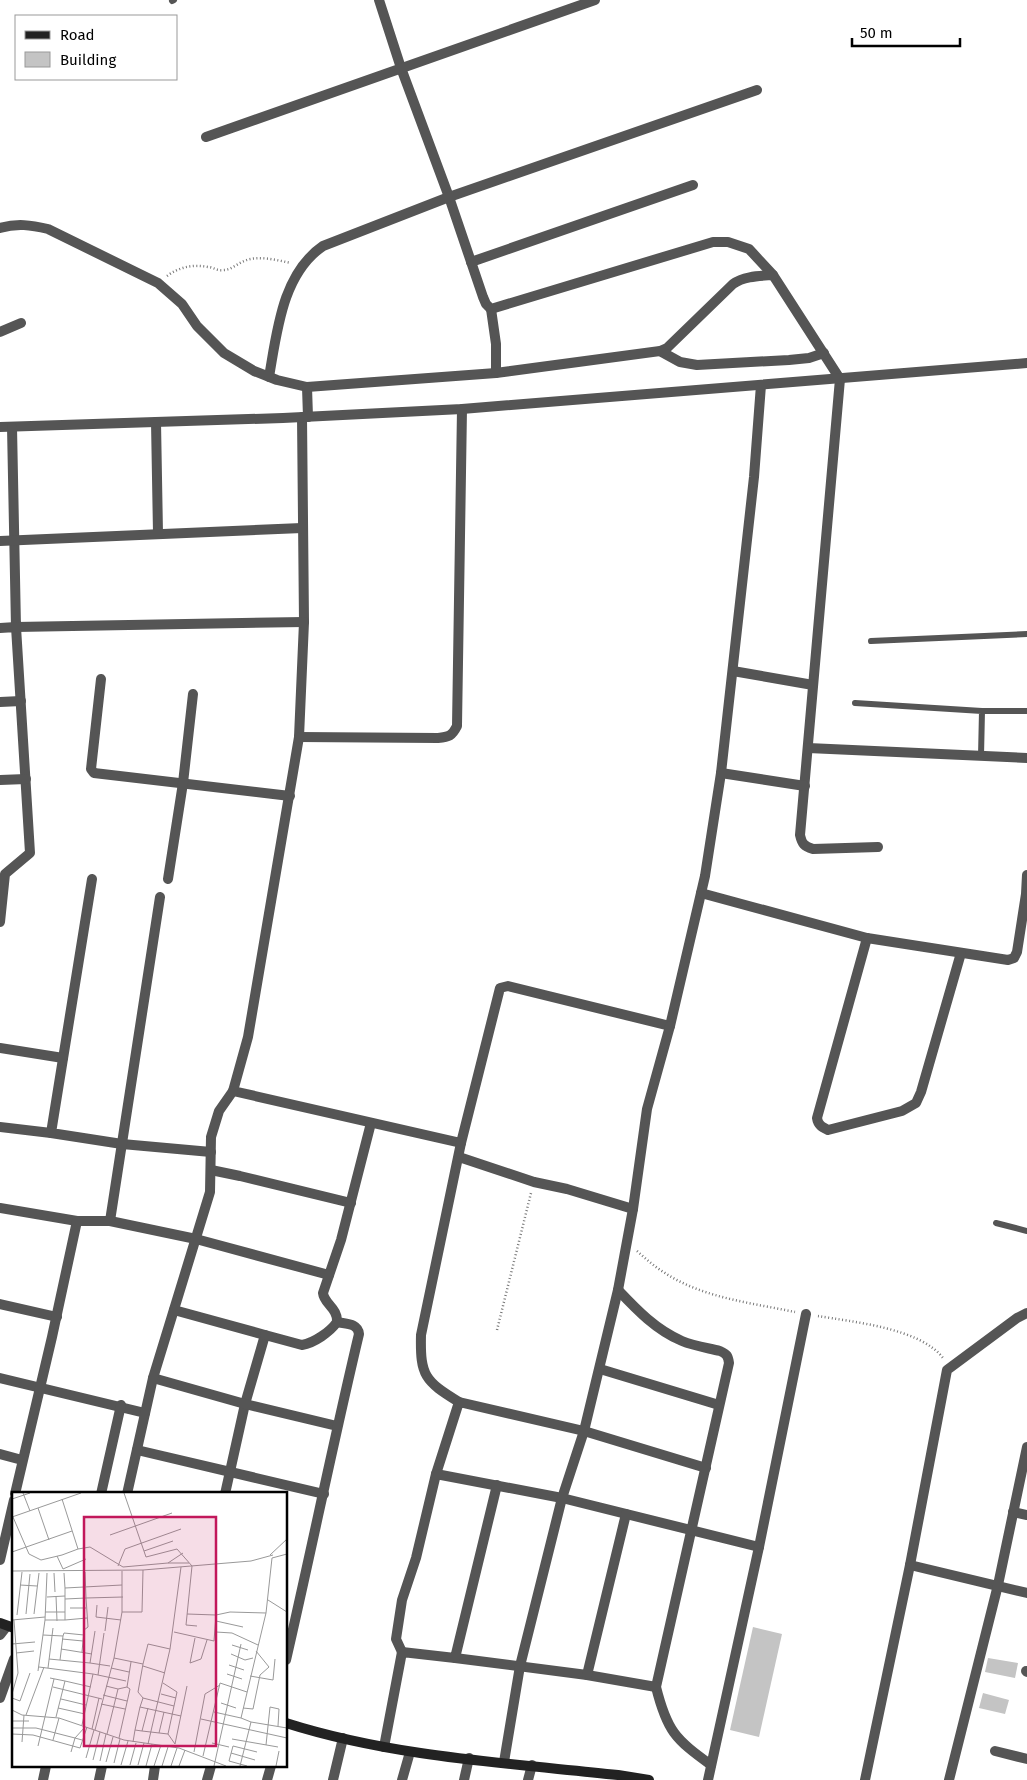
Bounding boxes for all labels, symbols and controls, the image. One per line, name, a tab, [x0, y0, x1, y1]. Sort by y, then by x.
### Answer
legend	[15, 15, 178, 80]
scale bar	[852, 15, 960, 47]
text: 50 m	[860, 24, 893, 42]
text: Road	[60, 26, 95, 44]
text: Building	[60, 51, 116, 69]
inset map	[12, 1492, 288, 1768]

